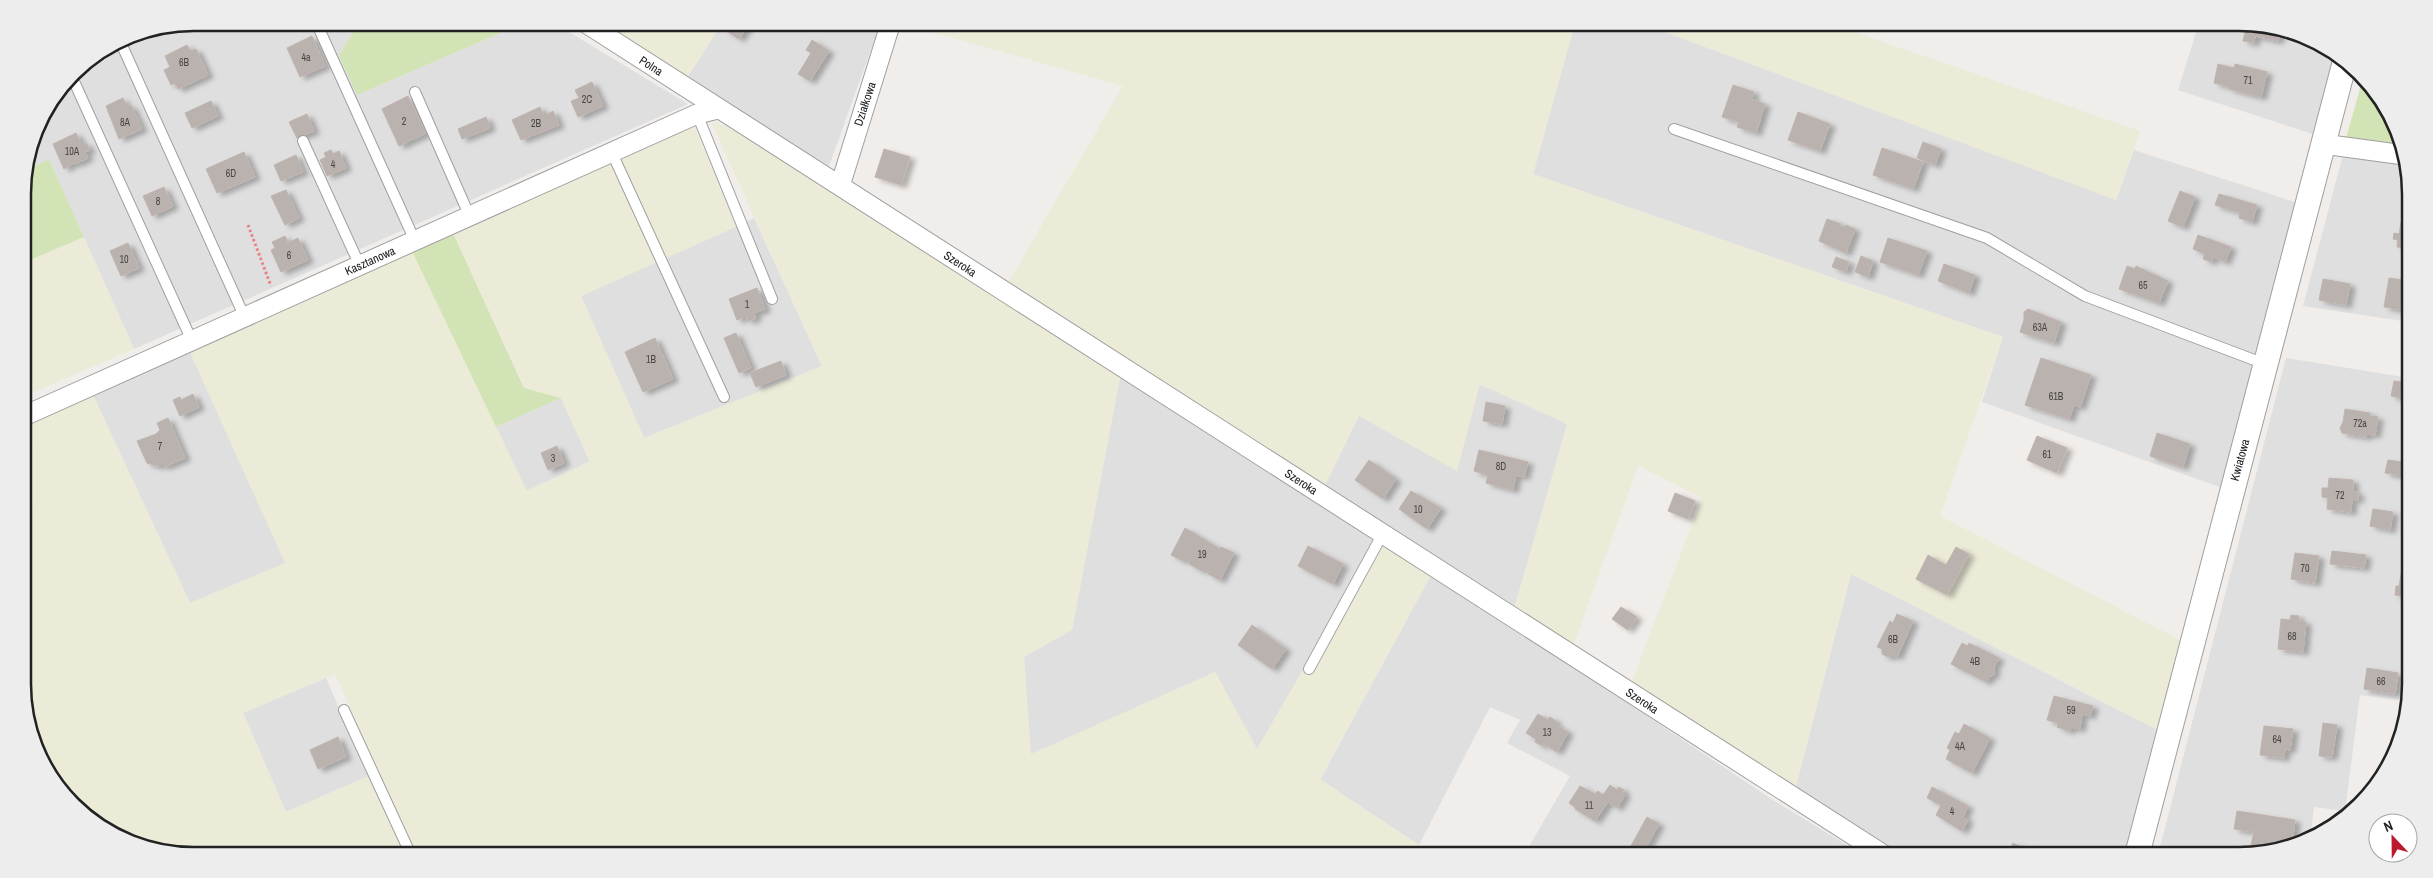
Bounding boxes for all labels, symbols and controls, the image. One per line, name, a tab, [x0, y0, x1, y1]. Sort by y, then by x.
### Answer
house number: 4a	[301, 51, 311, 64]
street label: Polna	[636, 52, 666, 80]
house number: 6B	[179, 56, 190, 69]
house number: 71	[2243, 74, 2253, 87]
street label: Działkowa	[850, 79, 880, 128]
house number: 2C	[582, 93, 592, 106]
house number: 2	[402, 115, 407, 128]
house number: 8A	[120, 116, 131, 129]
house number: 2B	[531, 117, 542, 130]
house number: 10A	[65, 145, 80, 158]
house number: 4	[331, 158, 336, 171]
house number: 6D	[226, 167, 236, 180]
house number: 8	[156, 195, 161, 208]
street label: Kasztanowa	[342, 243, 398, 279]
street label: Szeroka	[941, 247, 980, 281]
house number: 6	[287, 249, 292, 262]
house number: 10	[119, 253, 129, 266]
house number: 65	[2138, 279, 2148, 292]
house number: 1	[745, 298, 750, 311]
house number: 63A	[2033, 321, 2048, 334]
house number: 1B	[646, 353, 657, 366]
house number: 61B	[2049, 390, 2064, 403]
house number: 72a	[2353, 417, 2367, 430]
street label: Kwiatowa	[2227, 437, 2253, 483]
house number: 7	[158, 440, 163, 453]
house number: 61	[2042, 448, 2052, 461]
house number: 3	[551, 452, 556, 465]
house number: 8D	[1496, 460, 1506, 473]
street label: Szeroka	[1282, 465, 1321, 499]
house number: 72	[2335, 489, 2345, 502]
house number: 10	[1413, 503, 1423, 516]
house number: 19	[1197, 548, 1207, 561]
house number: 70	[2300, 562, 2310, 575]
house number: 68	[2287, 630, 2297, 643]
house number: 6B	[1888, 633, 1899, 646]
house number: 4B	[1970, 655, 1981, 668]
house number: 66	[2376, 675, 2386, 688]
street label: Szeroka	[1623, 684, 1662, 718]
house number: 59	[2066, 704, 2076, 717]
house number: 13	[1542, 726, 1552, 739]
house number: 64	[2272, 733, 2282, 746]
house number: 4A	[1955, 740, 1966, 753]
house number: 11	[1585, 799, 1594, 812]
house number: 4	[1950, 805, 1955, 818]
north arrow	[2368, 813, 2418, 863]
text: N	[2381, 816, 2395, 836]

